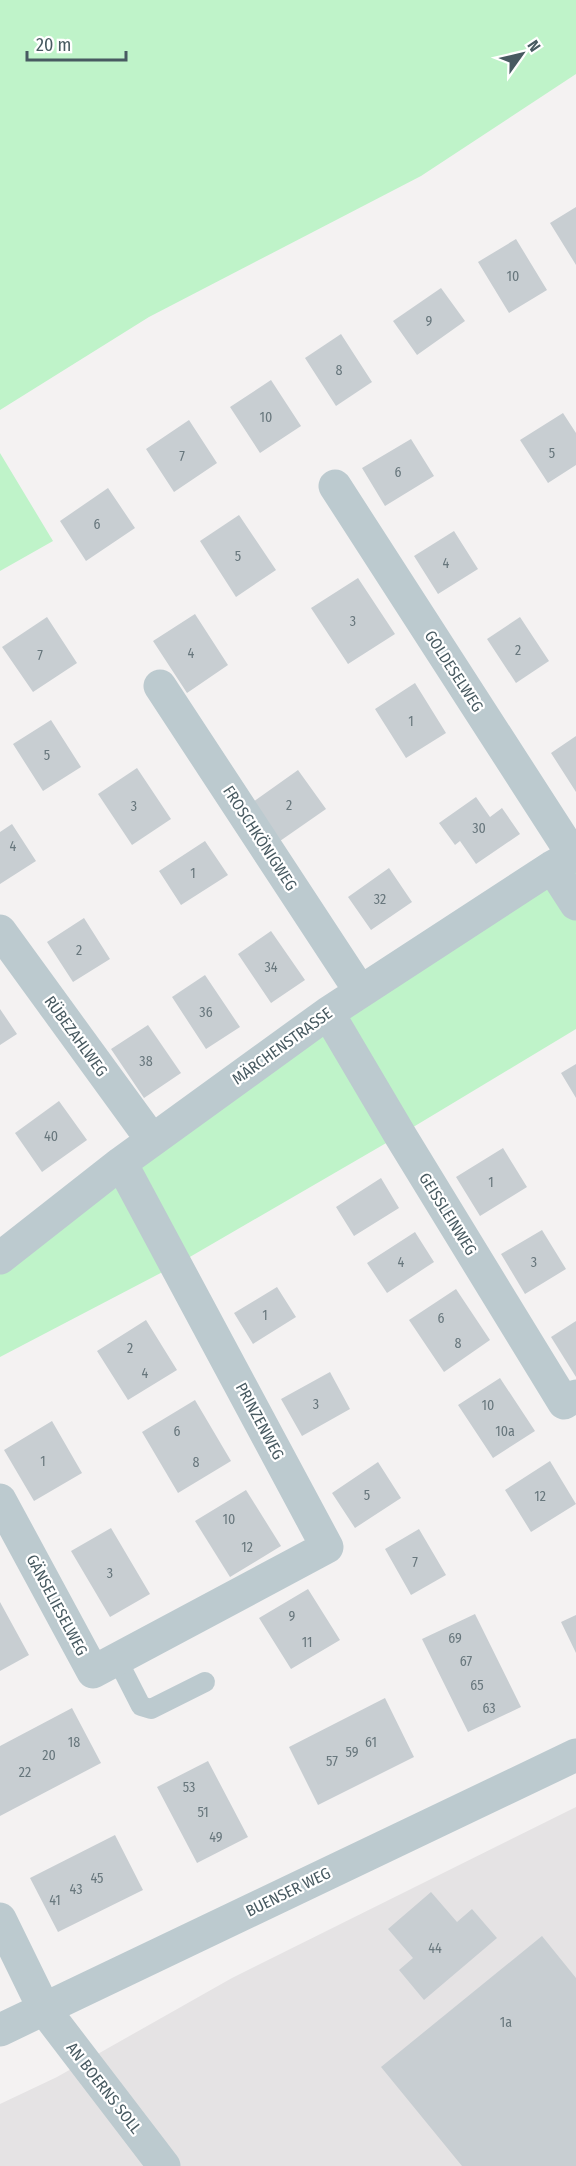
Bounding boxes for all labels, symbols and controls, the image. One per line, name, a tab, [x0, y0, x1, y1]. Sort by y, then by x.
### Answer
scale bar	[27, 24, 126, 62]
north arrow	[492, 24, 552, 84]
text: 20 m	[36, 34, 71, 56]
text: N	[523, 37, 545, 55]
house number: 10	[507, 268, 519, 285]
house number: 9	[426, 313, 433, 330]
house number: 8	[336, 362, 343, 379]
house number: 10	[260, 409, 272, 426]
house number: 5	[549, 445, 555, 462]
house number: 7	[179, 448, 185, 465]
house number: 6	[395, 464, 402, 481]
house number: 6	[94, 516, 101, 533]
house number: 5	[235, 548, 241, 565]
house number: 4	[443, 555, 450, 572]
house number: 3	[350, 613, 356, 630]
street label: GOLDESELWEG	[421, 627, 487, 715]
house number: 2	[515, 642, 521, 659]
house number: 4	[188, 645, 195, 662]
house number: 7	[37, 647, 43, 664]
house number: 1	[408, 713, 414, 730]
house number: 5	[44, 747, 50, 764]
street label: FROSCHKÖNIGWEG	[219, 782, 301, 894]
house number: 2	[286, 797, 292, 814]
house number: 3	[131, 798, 137, 815]
house number: 30	[472, 820, 486, 837]
house number: 4	[10, 838, 17, 855]
house number: 1	[190, 865, 196, 882]
house number: 32	[374, 891, 386, 908]
house number: 2	[76, 942, 82, 959]
house number: 34	[264, 959, 278, 976]
street label: RÜBEZAHLWEG	[40, 992, 112, 1080]
street label: MÄRCHENSTRASSE	[228, 1003, 336, 1089]
house number: 36	[199, 1004, 213, 1021]
house number: 38	[139, 1053, 153, 1070]
house number: 40	[44, 1128, 58, 1145]
street label: GEISSLEINWEG	[415, 1169, 481, 1259]
house number: 1	[488, 1174, 494, 1191]
house number: 4	[398, 1254, 405, 1271]
house number: 3	[531, 1254, 537, 1271]
house number: 1	[262, 1307, 268, 1324]
house number: 6	[438, 1310, 445, 1327]
house number: 8	[455, 1335, 462, 1352]
house number: 2	[127, 1340, 133, 1357]
house number: 4	[142, 1365, 149, 1382]
street label: PRINZENWEG	[232, 1379, 288, 1463]
house number: 3	[313, 1396, 319, 1413]
house number: 10	[482, 1397, 494, 1414]
house number: 6	[174, 1423, 181, 1440]
house number: 10a	[495, 1423, 515, 1440]
house number: 1	[40, 1453, 46, 1470]
house number: 8	[193, 1454, 200, 1471]
house number: 5	[364, 1487, 370, 1504]
house number: 12	[534, 1488, 546, 1505]
house number: 10	[223, 1511, 235, 1528]
house number: 12	[241, 1539, 253, 1556]
street label: GÄNSELIESELWEG	[22, 1551, 92, 1659]
house number: 7	[412, 1554, 418, 1571]
house number: 3	[107, 1565, 113, 1582]
house number: 9	[289, 1608, 296, 1625]
house number: 69	[448, 1630, 462, 1647]
house number: 11	[302, 1634, 312, 1651]
house number: 67	[460, 1653, 472, 1670]
house number: 65	[470, 1677, 484, 1694]
house number: 63	[482, 1700, 496, 1717]
house number: 18	[68, 1734, 80, 1751]
house number: 61	[365, 1734, 377, 1751]
house number: 59	[345, 1744, 359, 1761]
house number: 20	[42, 1747, 56, 1764]
house number: 57	[326, 1753, 338, 1770]
house number: 22	[19, 1764, 31, 1781]
house number: 53	[183, 1779, 195, 1796]
house number: 51	[197, 1804, 209, 1821]
house number: 49	[209, 1829, 223, 1846]
street label: BUENSER WEG	[243, 1863, 333, 1921]
house number: 45	[90, 1870, 104, 1887]
house number: 43	[70, 1881, 82, 1898]
house number: 41	[49, 1892, 61, 1909]
house number: 44	[428, 1940, 442, 1957]
house number: 1a	[500, 2014, 512, 2031]
street label: AN BOERNS SOLL	[63, 2039, 145, 2137]

